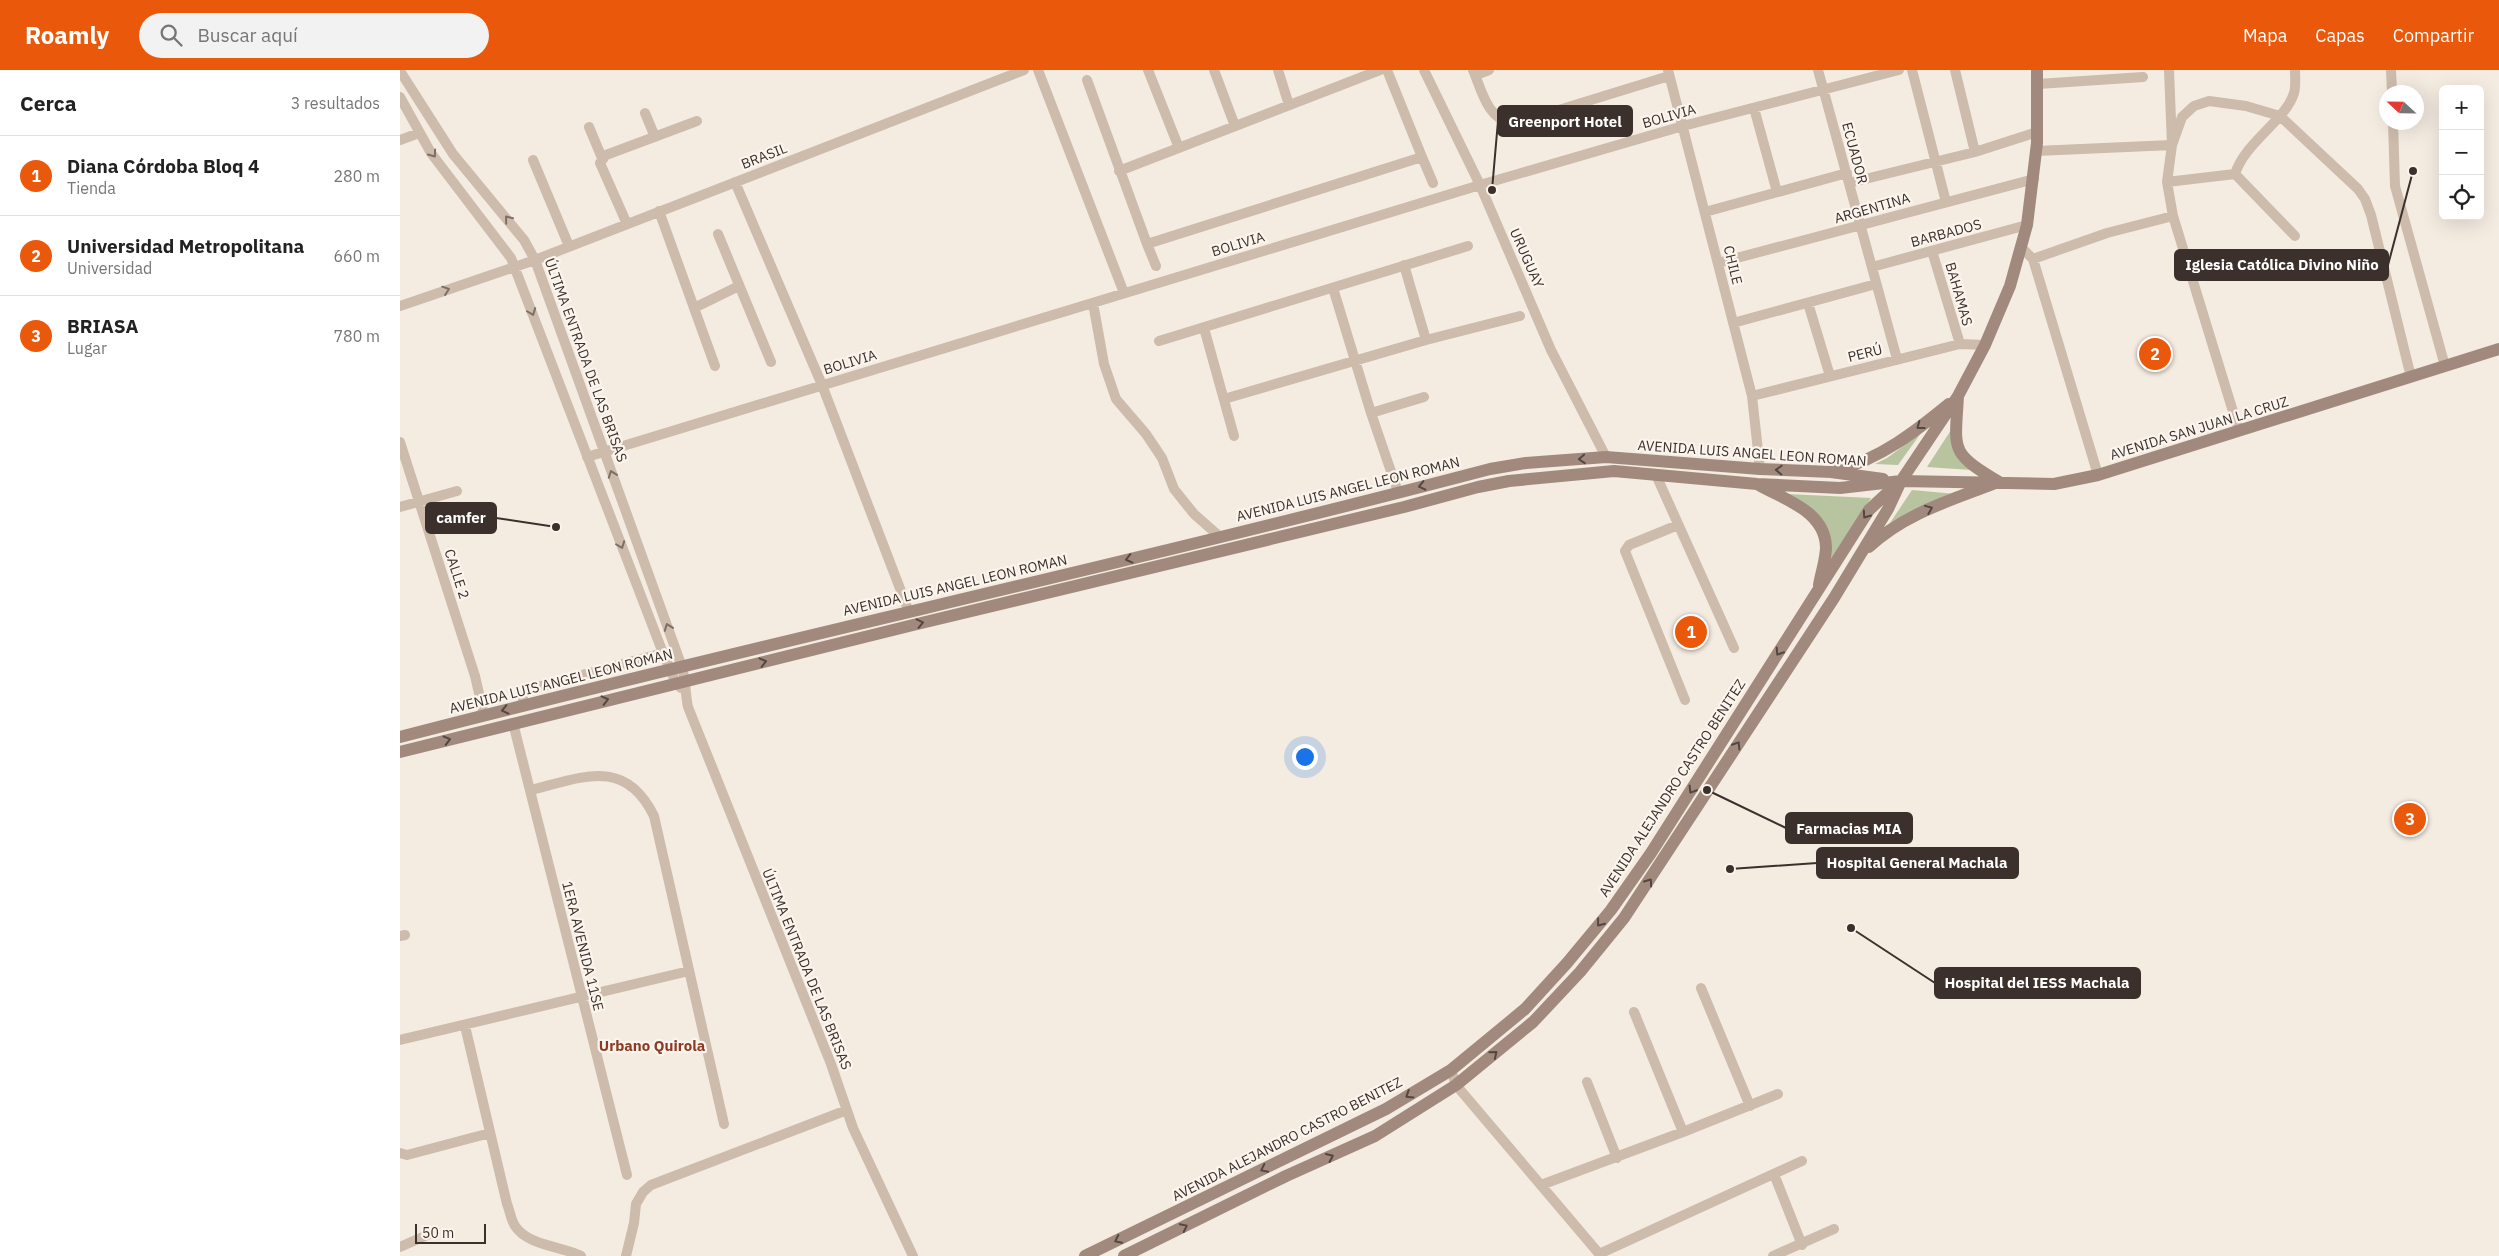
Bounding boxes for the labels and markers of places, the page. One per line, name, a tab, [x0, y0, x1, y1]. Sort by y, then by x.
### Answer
callout: Greenport Hotel	[1498, 106, 1632, 136]
callout: Iglesia Católica Divino Niño	[2175, 250, 2388, 280]
pin: 2	[2139, 335, 2171, 373]
callout: camfer	[426, 503, 496, 533]
pin: 1	[1675, 613, 1707, 651]
pin: 3	[2394, 800, 2426, 838]
callout: Farmacias MIA	[1786, 813, 1912, 843]
callout: Hospital General Machala	[1817, 848, 2018, 878]
callout: Hospital del IESS Machala	[1935, 968, 2140, 998]

